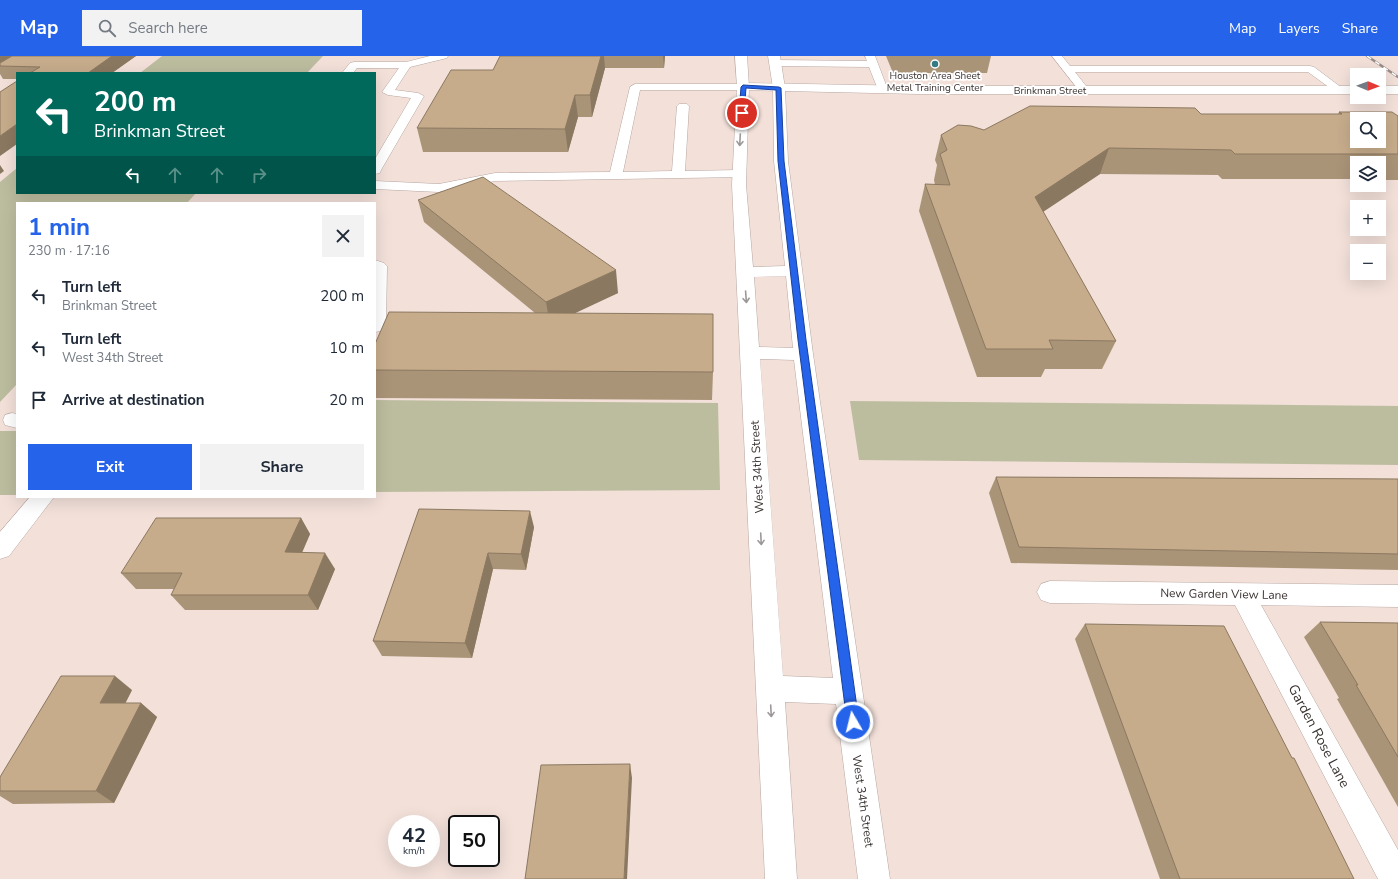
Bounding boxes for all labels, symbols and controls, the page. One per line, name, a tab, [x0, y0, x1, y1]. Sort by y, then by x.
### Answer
search box	[82, 10, 362, 46]
text: Map	[20, 15, 58, 41]
icon: search	[96, 17, 118, 39]
text: Search here	[128, 18, 208, 38]
text: Map	[1229, 19, 1256, 38]
text: Layers	[1278, 19, 1320, 38]
text: Share	[1342, 19, 1378, 38]
marker: Houston Area Sheet Metal Training Center	[930, 59, 940, 69]
north arrow	[1350, 68, 1386, 104]
map controls	[1350, 68, 1386, 280]
place label: Houston Area Sheet Metal Training Center	[887, 69, 984, 95]
text: 200 m	[94, 83, 177, 121]
street label: Brinkman Street	[1014, 84, 1087, 98]
icon: left	[28, 88, 80, 140]
pin	[725, 96, 759, 130]
icon: arrive	[731, 102, 753, 124]
button: search	[1350, 112, 1386, 148]
text: Brinkman Street	[94, 119, 225, 143]
one-way arrow	[737, 133, 744, 146]
button: layers	[1350, 156, 1386, 192]
icon: left	[122, 164, 144, 186]
icon: ahead	[164, 164, 186, 186]
icon: ahead	[206, 164, 228, 186]
icon: right	[248, 164, 270, 186]
button: +	[1350, 200, 1386, 236]
text: 1 min	[28, 211, 90, 243]
button: close	[322, 215, 364, 257]
text: 230 m · 17:16	[28, 242, 110, 260]
button: −	[1350, 244, 1386, 280]
text: Turn left	[62, 277, 121, 297]
icon: left	[28, 285, 50, 307]
text: 200 m	[320, 286, 364, 306]
one-way arrow	[743, 290, 750, 303]
text: Brinkman Street	[62, 297, 157, 315]
text: Turn left	[62, 329, 121, 349]
icon: left	[28, 337, 50, 359]
text: 10 m	[329, 338, 364, 358]
text: West 34th Street	[62, 349, 163, 367]
icon: arrive	[28, 389, 50, 411]
text: Arrive at destination	[62, 390, 205, 410]
text: 20 m	[329, 390, 364, 410]
street label: West 34th Street	[747, 419, 767, 514]
button: Exit	[28, 444, 192, 490]
button: Share	[200, 444, 364, 490]
one-way arrow	[758, 532, 765, 545]
street label: New Garden View Lane	[1160, 585, 1288, 603]
street label: Garden Rose Lane	[1284, 681, 1354, 791]
position arrow	[832, 701, 874, 743]
one-way arrow	[768, 704, 775, 717]
street label: West 34th Street	[849, 754, 878, 849]
speed limit sign: 50	[448, 815, 500, 867]
text: 42	[402, 822, 426, 849]
text: km/h	[403, 844, 425, 858]

